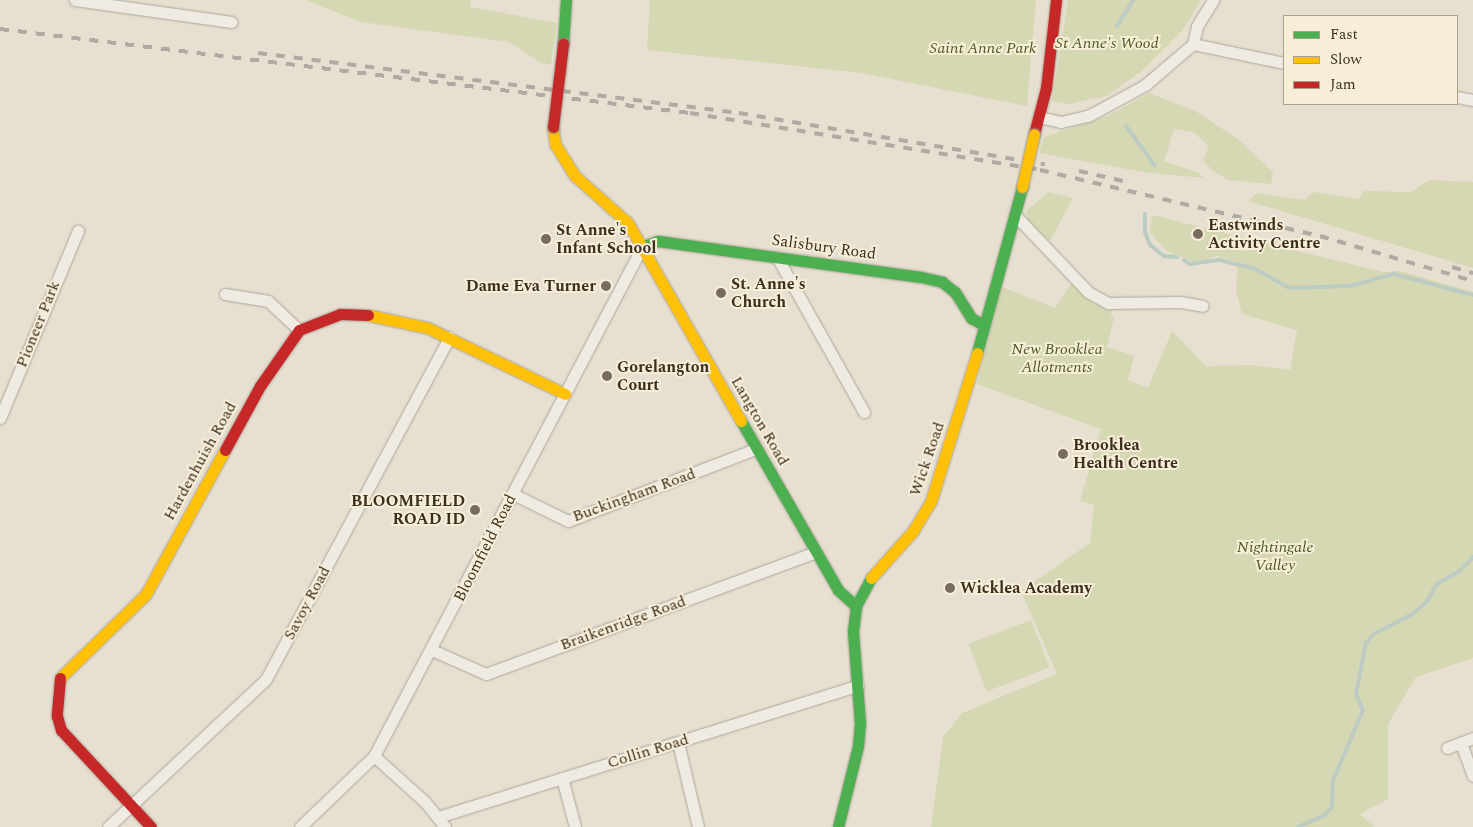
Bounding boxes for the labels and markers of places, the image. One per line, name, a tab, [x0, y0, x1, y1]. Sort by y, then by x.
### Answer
place label: Eastwinds Activity Centre	[1208, 215, 1320, 253]
place label: St Anne's Infant School	[556, 220, 657, 258]
marker: Eastwinds Activity Centre	[1192, 228, 1204, 240]
marker: St Anne's Infant School	[540, 233, 552, 245]
place label: St. Anne's Church	[731, 274, 806, 312]
place label: Dame Eva Turner	[466, 276, 596, 296]
marker: Dame Eva Turner	[600, 280, 612, 292]
marker: St. Anne's Church	[715, 287, 727, 299]
place label: Gorelangton Court	[617, 357, 709, 395]
marker: Gorelangton Court	[601, 370, 613, 382]
place label: Brooklea Health Centre	[1073, 435, 1178, 473]
marker: Brooklea Health Centre	[1057, 448, 1069, 460]
place label: BLOOMFIELD ROAD ID	[351, 491, 465, 529]
marker: BLOOMFIELD ROAD ID	[469, 504, 481, 516]
place label: Wicklea Academy	[960, 578, 1092, 598]
marker: Wicklea Academy	[944, 582, 956, 594]

